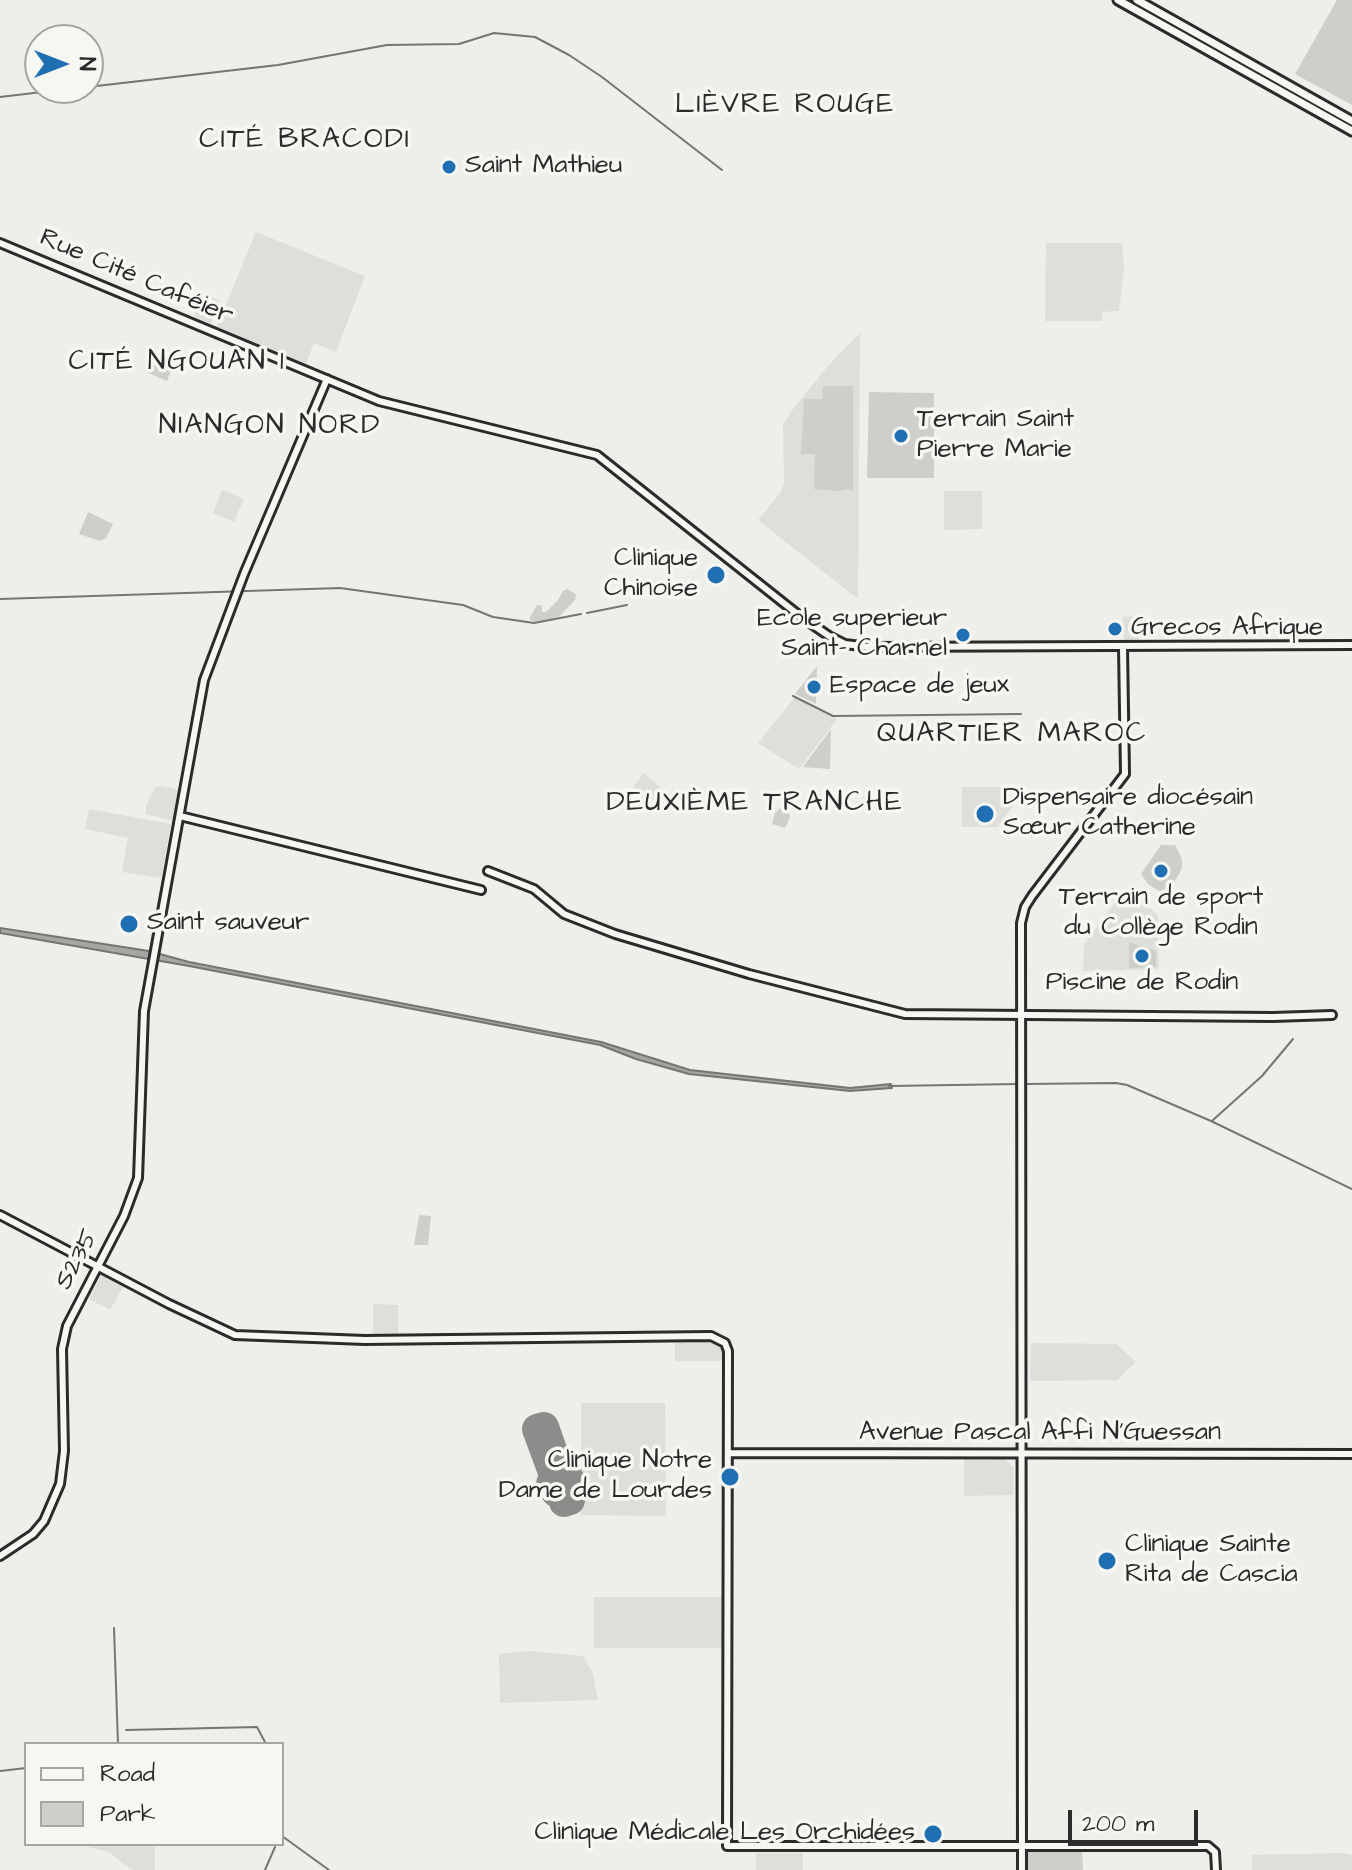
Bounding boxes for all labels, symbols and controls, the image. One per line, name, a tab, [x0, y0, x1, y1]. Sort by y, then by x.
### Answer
north arrow	[24, 24, 104, 104]
text: N	[71, 57, 102, 71]
district label: LIÈVRE ROUGE	[675, 89, 895, 123]
district label: CITÉ BRACODI	[199, 124, 411, 158]
place label: Saint Mathieu	[465, 151, 622, 183]
marker: Saint Mathieu	[440, 158, 458, 176]
street label: Rue Cité Caféier	[35, 223, 237, 333]
district label: CITÉ NGOUAN 1	[69, 346, 285, 380]
place label: Terrain Saint Pierre Marie	[917, 405, 1074, 466]
district label: NIANGON NORD	[159, 410, 381, 444]
marker: Terrain Saint Pierre Marie	[892, 427, 910, 445]
place label: Clinique Chinoise	[604, 544, 698, 606]
marker: Clinique Chinoise	[705, 564, 727, 586]
place label: Ecole superieur Saint- Charnel	[757, 604, 947, 666]
place label: Grecos Afrique	[1131, 613, 1323, 645]
marker: Grecos Afrique	[1106, 620, 1124, 638]
marker: Ecole superieur Saint- Charnel	[954, 626, 972, 644]
place label: Espace de jeux	[830, 671, 1009, 703]
marker: Espace de jeux	[805, 678, 823, 696]
district label: QUARTIER MAROC	[877, 718, 1147, 752]
place label: Dispensaire diocésain Sœur Catherine	[1003, 783, 1253, 844]
district label: DEUXIÈME TRANCHE	[606, 787, 904, 821]
marker: Dispensaire diocésain Sœur Catherine	[974, 803, 996, 825]
marker: Terrain de sport du Collège Rodin	[1152, 862, 1170, 880]
place label: Terrain de sport du Collège Rodin	[1059, 883, 1263, 944]
place label: Saint sauveur	[147, 908, 309, 940]
marker: Saint sauveur	[118, 913, 140, 935]
marker: Piscine de Rodin	[1133, 947, 1151, 965]
place label: Piscine de Rodin	[1046, 968, 1238, 1000]
street label: S235	[49, 1225, 107, 1295]
street label: Avenue Pascal Affi N'Guessan	[859, 1418, 1221, 1450]
place label: Clinique Notre Dame de Lourdes	[499, 1446, 712, 1508]
marker: Clinique Notre Dame de Lourdes	[719, 1466, 741, 1488]
place label: Clinique Sainte Rita de Cascia	[1125, 1530, 1298, 1592]
marker: Clinique Sainte Rita de Cascia	[1096, 1550, 1118, 1572]
legend	[24, 1742, 284, 1846]
text: Road	[100, 1757, 155, 1791]
scale bar	[1072, 1794, 1202, 1844]
text: Park	[100, 1797, 156, 1831]
text: 200 m	[1082, 1807, 1154, 1841]
place label: Clinique Médicale Les Orchidées	[534, 1818, 915, 1850]
marker: Clinique Médicale Les Orchidées	[922, 1823, 944, 1845]

